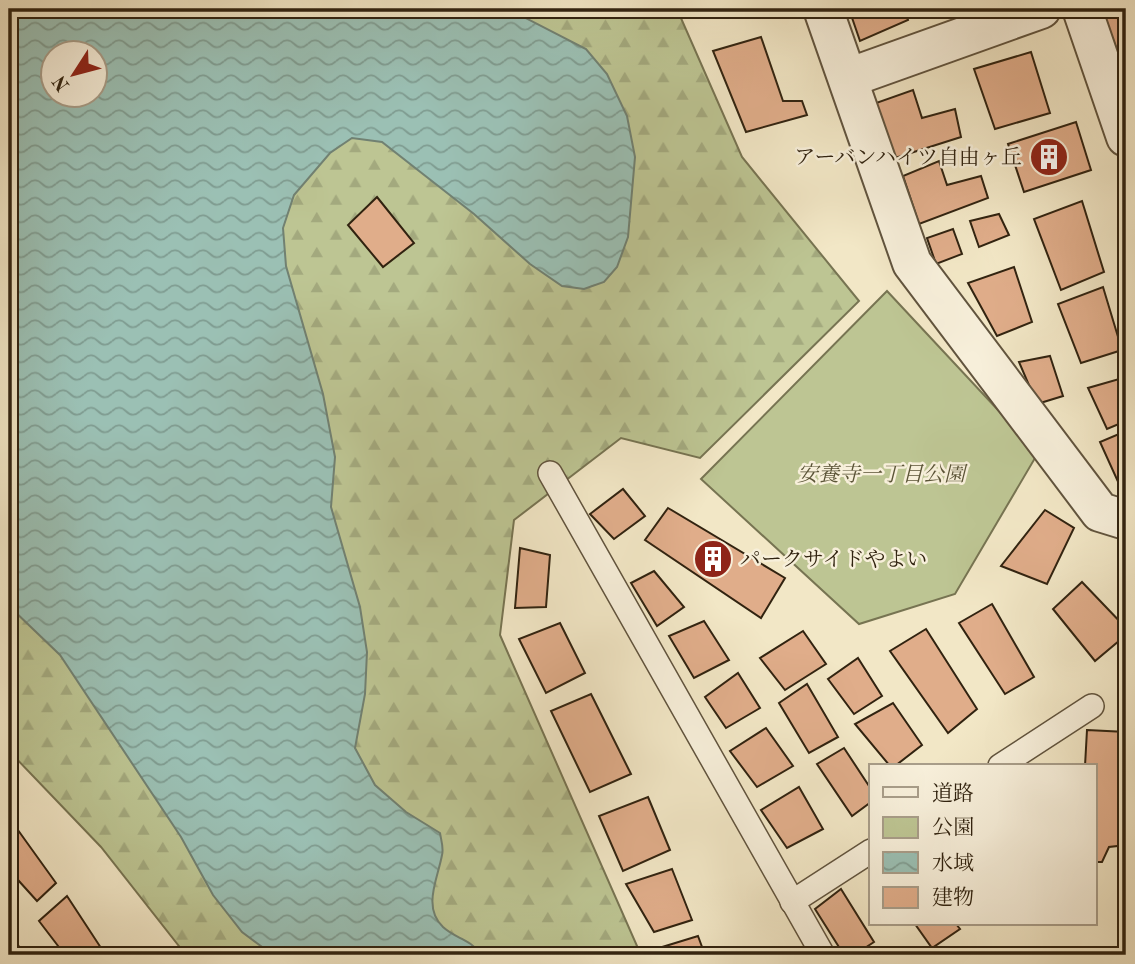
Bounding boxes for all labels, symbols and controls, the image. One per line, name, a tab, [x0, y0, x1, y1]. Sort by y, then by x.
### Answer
north arrow	[38, 38, 108, 108]
text: N	[50, 71, 74, 94]
building icon: アーバンハイツ自由ヶ丘	[1028, 136, 1070, 178]
place label: アーバンハイツ自由ヶ丘	[794, 146, 1022, 169]
park label: 安養寺一丁目公園	[797, 463, 968, 486]
building icon: パークサイドやよい	[692, 538, 734, 580]
place label: パークサイドやよい	[740, 549, 928, 571]
legend	[869, 764, 1096, 926]
text: 道路	[932, 782, 974, 805]
text: 公園	[932, 816, 974, 839]
text: 水域	[932, 852, 974, 875]
text: 建物	[932, 886, 974, 909]

